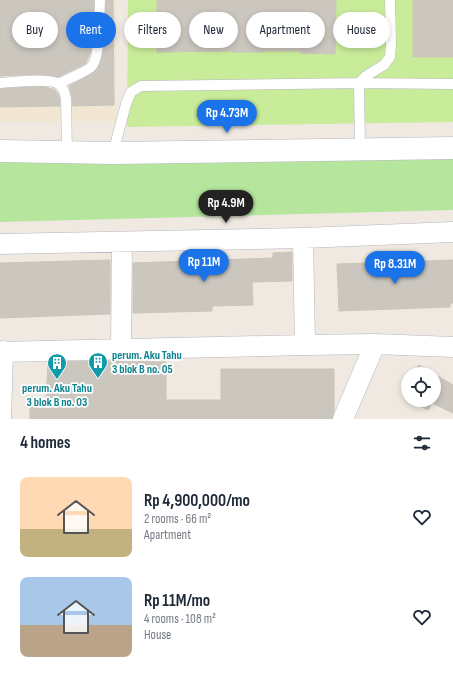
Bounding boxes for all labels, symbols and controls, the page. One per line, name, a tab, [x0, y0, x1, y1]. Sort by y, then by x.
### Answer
chip: Buy	[12, 12, 58, 48]
chip: Rent	[66, 12, 116, 48]
chip: Filters	[124, 12, 181, 48]
chip: New	[189, 12, 238, 48]
chip: Apartment	[246, 12, 325, 48]
chip: House	[333, 12, 390, 48]
pin: Rp 4.73M	[186, 100, 268, 134]
text: Rp 4.73M	[206, 105, 248, 121]
pin: Rp 4.9M	[189, 190, 263, 224]
text: Rp 4.9M	[207, 195, 245, 211]
pin: Rp 11M	[171, 249, 237, 283]
pin: Rp 8.31M	[354, 251, 436, 285]
text: Rp 11M	[188, 254, 220, 270]
text: Rp 8.31M	[374, 256, 416, 272]
place label: perum. Aku Tahu 3 blok B no. 05	[112, 348, 182, 377]
building icon: perum. Aku Tahu 3 blok B no. 05	[87, 351, 109, 379]
building icon: perum. Aku Tahu 3 blok B no. 03	[46, 352, 68, 380]
map controls	[401, 367, 441, 407]
button: locate	[401, 367, 441, 407]
place label: perum. Aku Tahu 3 blok B no. 03	[22, 381, 92, 410]
icon: filters	[411, 432, 433, 454]
text: 4 homes	[20, 433, 71, 453]
text: Rp 4,900,000/mo	[144, 491, 250, 511]
icon: home	[52, 493, 100, 541]
icon: heart	[411, 506, 433, 528]
text: 2 rooms · 66 m²	[144, 511, 211, 527]
text: Apartment	[144, 527, 191, 543]
text: Rp 11M/mo	[144, 591, 210, 611]
icon: home	[52, 593, 100, 641]
icon: heart	[411, 606, 433, 628]
text: 4 rooms · 108 m²	[144, 611, 216, 627]
text: House	[144, 627, 171, 643]

